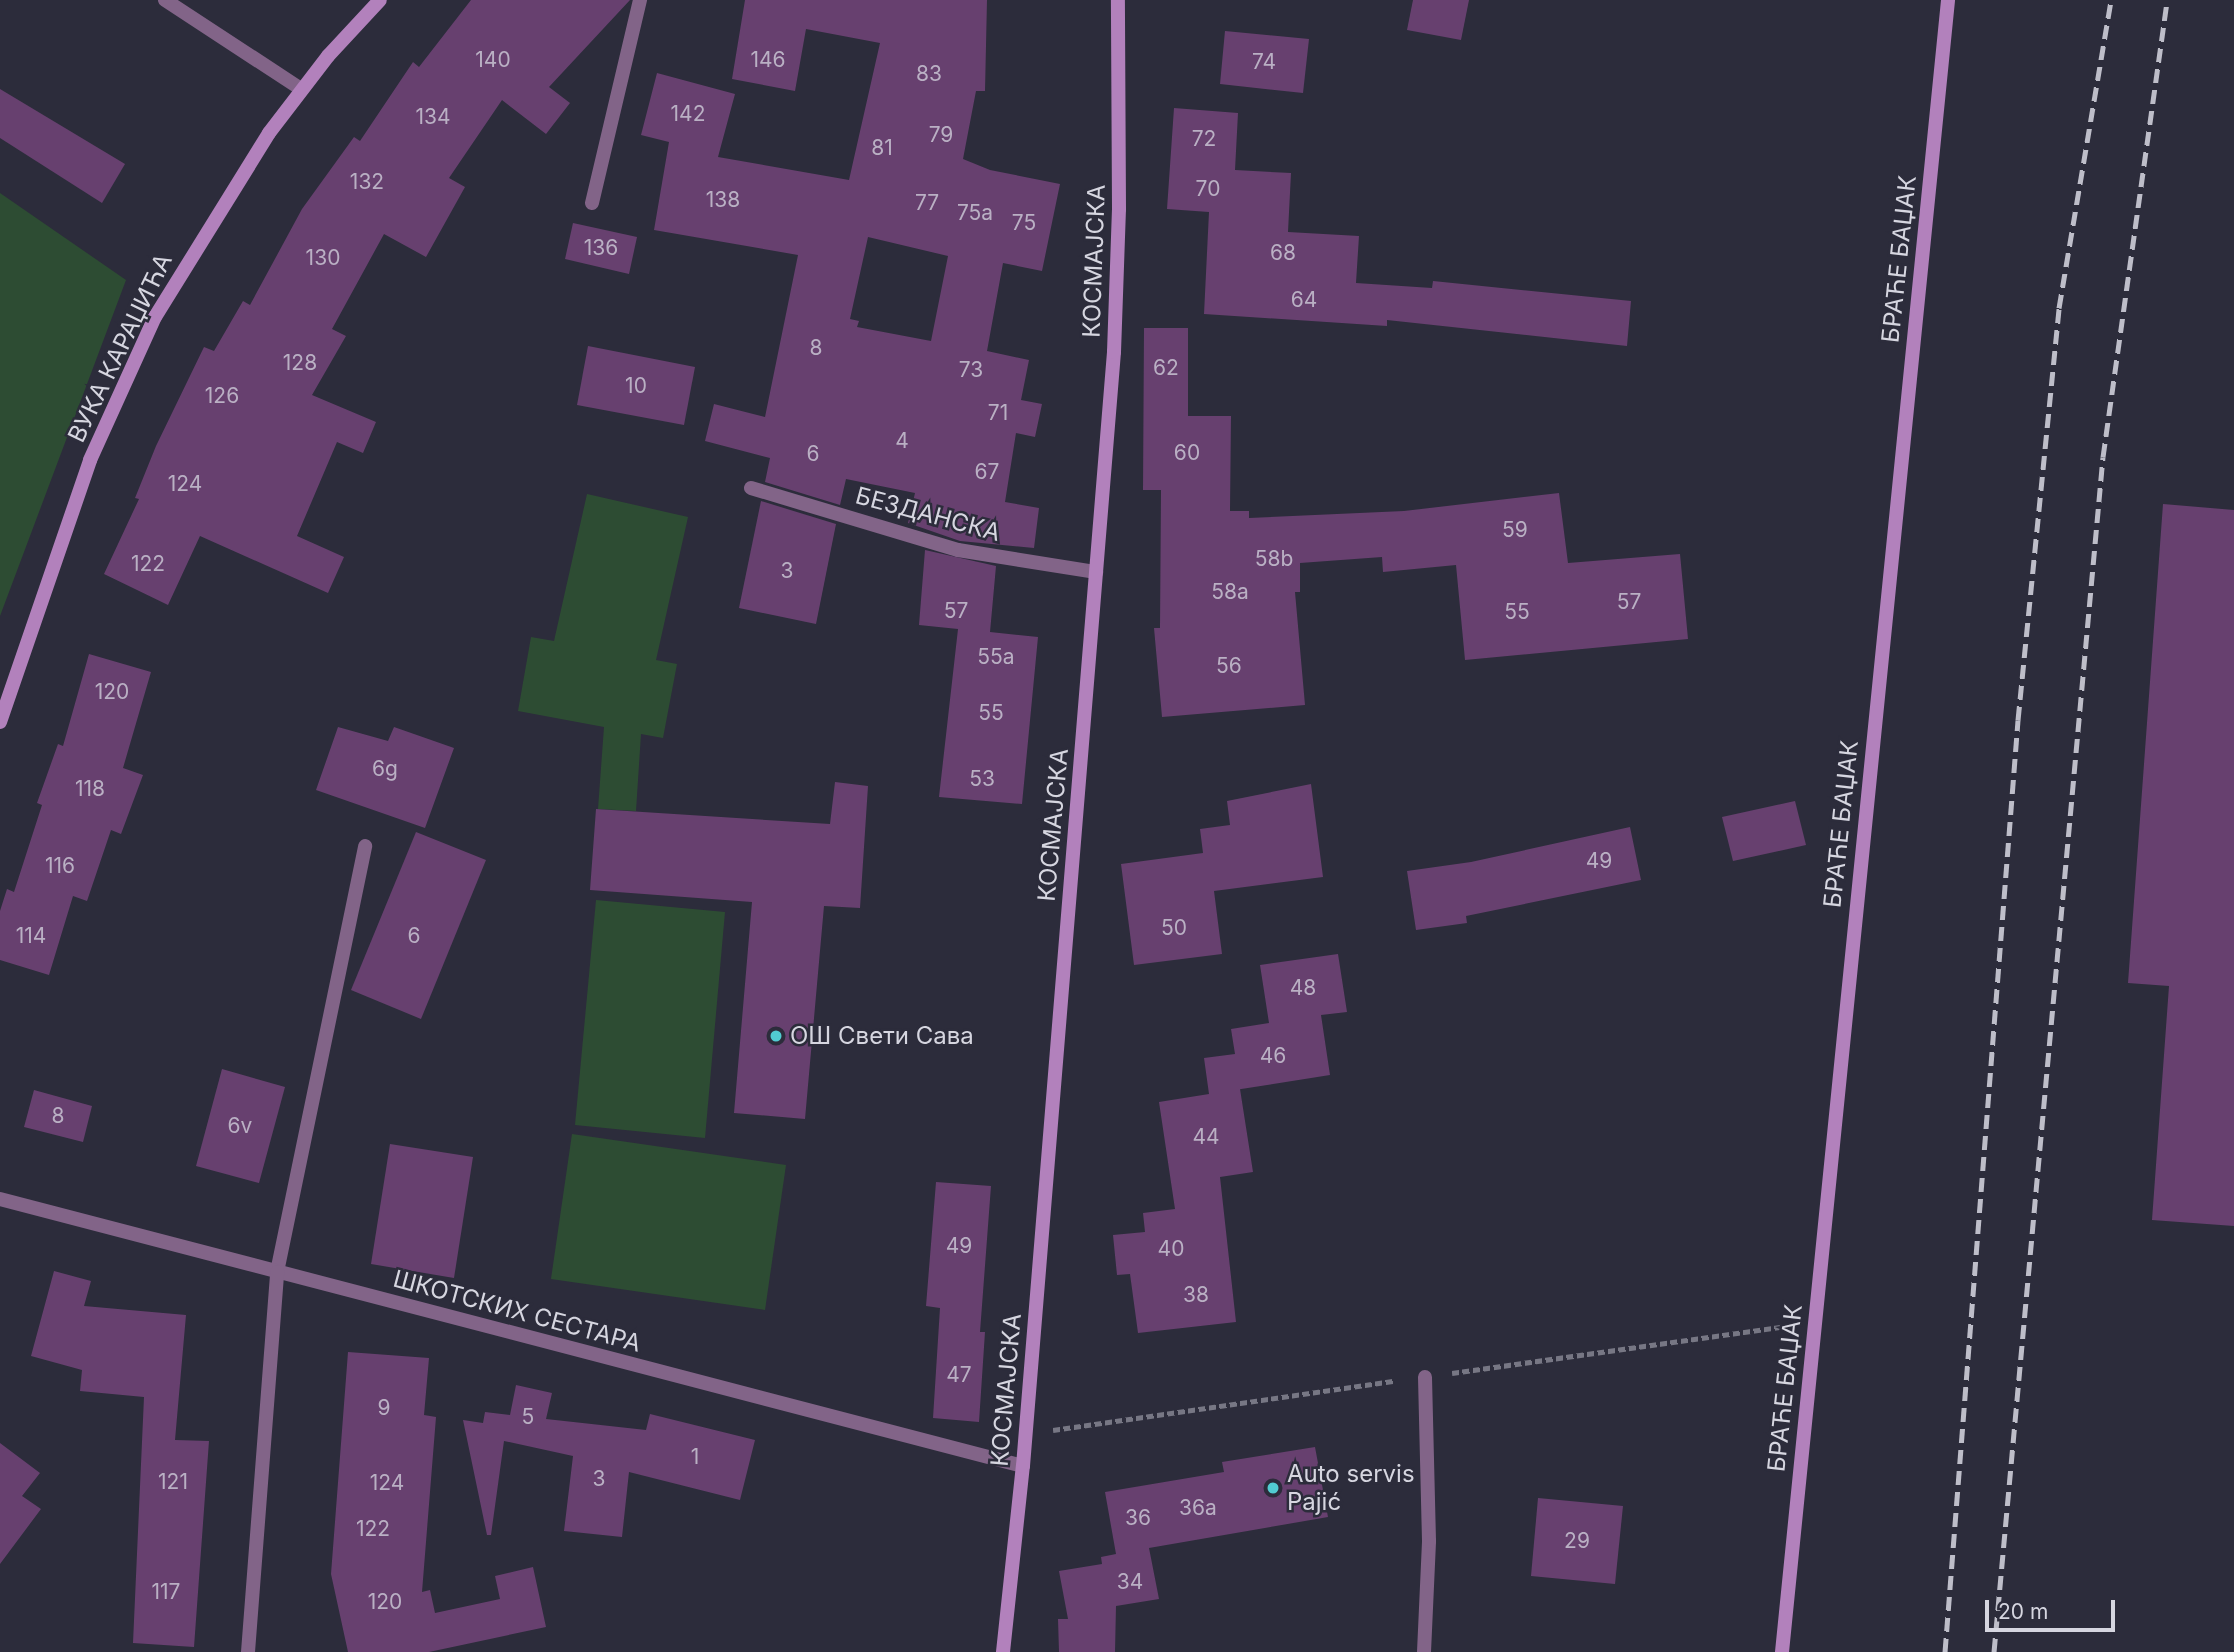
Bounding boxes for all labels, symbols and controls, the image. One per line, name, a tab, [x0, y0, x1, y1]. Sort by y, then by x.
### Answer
house number: 140	[475, 47, 511, 73]
house number: 146	[750, 47, 786, 73]
house number: 74	[1252, 49, 1276, 75]
house number: 83	[916, 61, 942, 87]
house number: 142	[671, 101, 705, 127]
house number: 134	[415, 104, 451, 130]
house number: 79	[929, 122, 953, 148]
house number: 72	[1192, 126, 1216, 152]
house number: 81	[871, 135, 893, 161]
house number: 132	[350, 169, 384, 195]
street label: БРАЋЕ БАЏАК	[1876, 174, 1922, 344]
house number: 70	[1196, 176, 1220, 202]
street label: КОСМАЈСКА	[1077, 184, 1111, 338]
house number: 138	[706, 187, 740, 213]
house number: 77	[915, 190, 939, 216]
house number: 75a	[957, 200, 993, 226]
house number: 75	[1012, 210, 1036, 236]
house number: 136	[584, 235, 618, 261]
house number: 68	[1270, 240, 1296, 266]
house number: 130	[306, 245, 340, 271]
street label: ВУКА КАРАЏИЋА	[62, 249, 178, 447]
house number: 64	[1291, 287, 1317, 313]
house number: 8	[810, 335, 822, 361]
house number: 128	[283, 350, 317, 376]
house number: 62	[1153, 355, 1179, 381]
house number: 73	[959, 357, 983, 383]
house number: 10	[625, 373, 647, 399]
house number: 126	[205, 383, 239, 409]
house number: 71	[988, 400, 1008, 426]
house number: 4	[895, 428, 909, 454]
house number: 60	[1174, 440, 1200, 466]
house number: 6	[806, 441, 820, 467]
house number: 67	[975, 459, 999, 485]
house number: 124	[168, 471, 202, 497]
street label: БЕЗДАНСКА	[852, 481, 1004, 547]
house number: 59	[1502, 517, 1528, 543]
house number: 58b	[1255, 546, 1293, 572]
house number: 122	[131, 551, 165, 577]
house number: 3	[781, 558, 793, 584]
house number: 58a	[1211, 579, 1249, 605]
house number: 57	[1617, 589, 1641, 615]
house number: 57	[944, 598, 968, 624]
house number: 55	[1504, 599, 1530, 625]
house number: 55a	[977, 644, 1015, 670]
house number: 56	[1216, 653, 1242, 679]
house number: 120	[95, 679, 129, 705]
house number: 55	[978, 700, 1004, 726]
street label: БРАЋЕ БАЏАК	[1818, 739, 1864, 909]
street label: КОСМАЈСКА	[1032, 747, 1074, 903]
house number: 6g	[372, 756, 398, 782]
house number: 53	[969, 766, 995, 792]
house number: 118	[75, 776, 105, 802]
house number: 49	[1586, 848, 1612, 874]
house number: 116	[45, 853, 75, 879]
house number: 50	[1161, 915, 1187, 941]
house number: 114	[16, 923, 46, 949]
house number: 6	[407, 923, 421, 949]
house number: 48	[1290, 975, 1316, 1001]
place label: ОШ Свети Сава	[790, 1022, 974, 1050]
marker: ОШ Свети Сава	[768, 1028, 784, 1044]
house number: 46	[1260, 1043, 1286, 1069]
house number: 8	[52, 1103, 64, 1129]
house number: 6v	[228, 1113, 252, 1139]
house number: 44	[1192, 1124, 1220, 1150]
house number: 49	[946, 1233, 972, 1259]
house number: 40	[1158, 1236, 1184, 1262]
street label: ШКОТСКИХ СЕСТАРА	[390, 1264, 644, 1358]
house number: 38	[1183, 1282, 1209, 1308]
street label: БРАЋЕ БАЏАК	[1762, 1303, 1808, 1473]
street label: КОСМАЈСКА	[985, 1312, 1027, 1468]
house number: 47	[946, 1362, 972, 1388]
house number: 9	[377, 1395, 391, 1421]
house number: 5	[522, 1404, 534, 1430]
house number: 1	[691, 1444, 699, 1470]
place label: Auto servis Pajić	[1287, 1460, 1415, 1516]
house number: 3	[593, 1466, 605, 1492]
house number: 121	[158, 1469, 188, 1495]
house number: 124	[370, 1470, 404, 1496]
marker: Auto servis Pajić	[1265, 1480, 1281, 1496]
house number: 36a	[1179, 1495, 1217, 1521]
house number: 36	[1125, 1505, 1151, 1531]
house number: 122	[356, 1516, 390, 1542]
house number: 29	[1564, 1528, 1590, 1554]
house number: 34	[1117, 1569, 1143, 1595]
house number: 117	[152, 1579, 180, 1605]
scale bar	[1989, 1586, 2118, 1630]
house number: 120	[368, 1589, 402, 1615]
text: 20 m	[1998, 1599, 2048, 1624]

